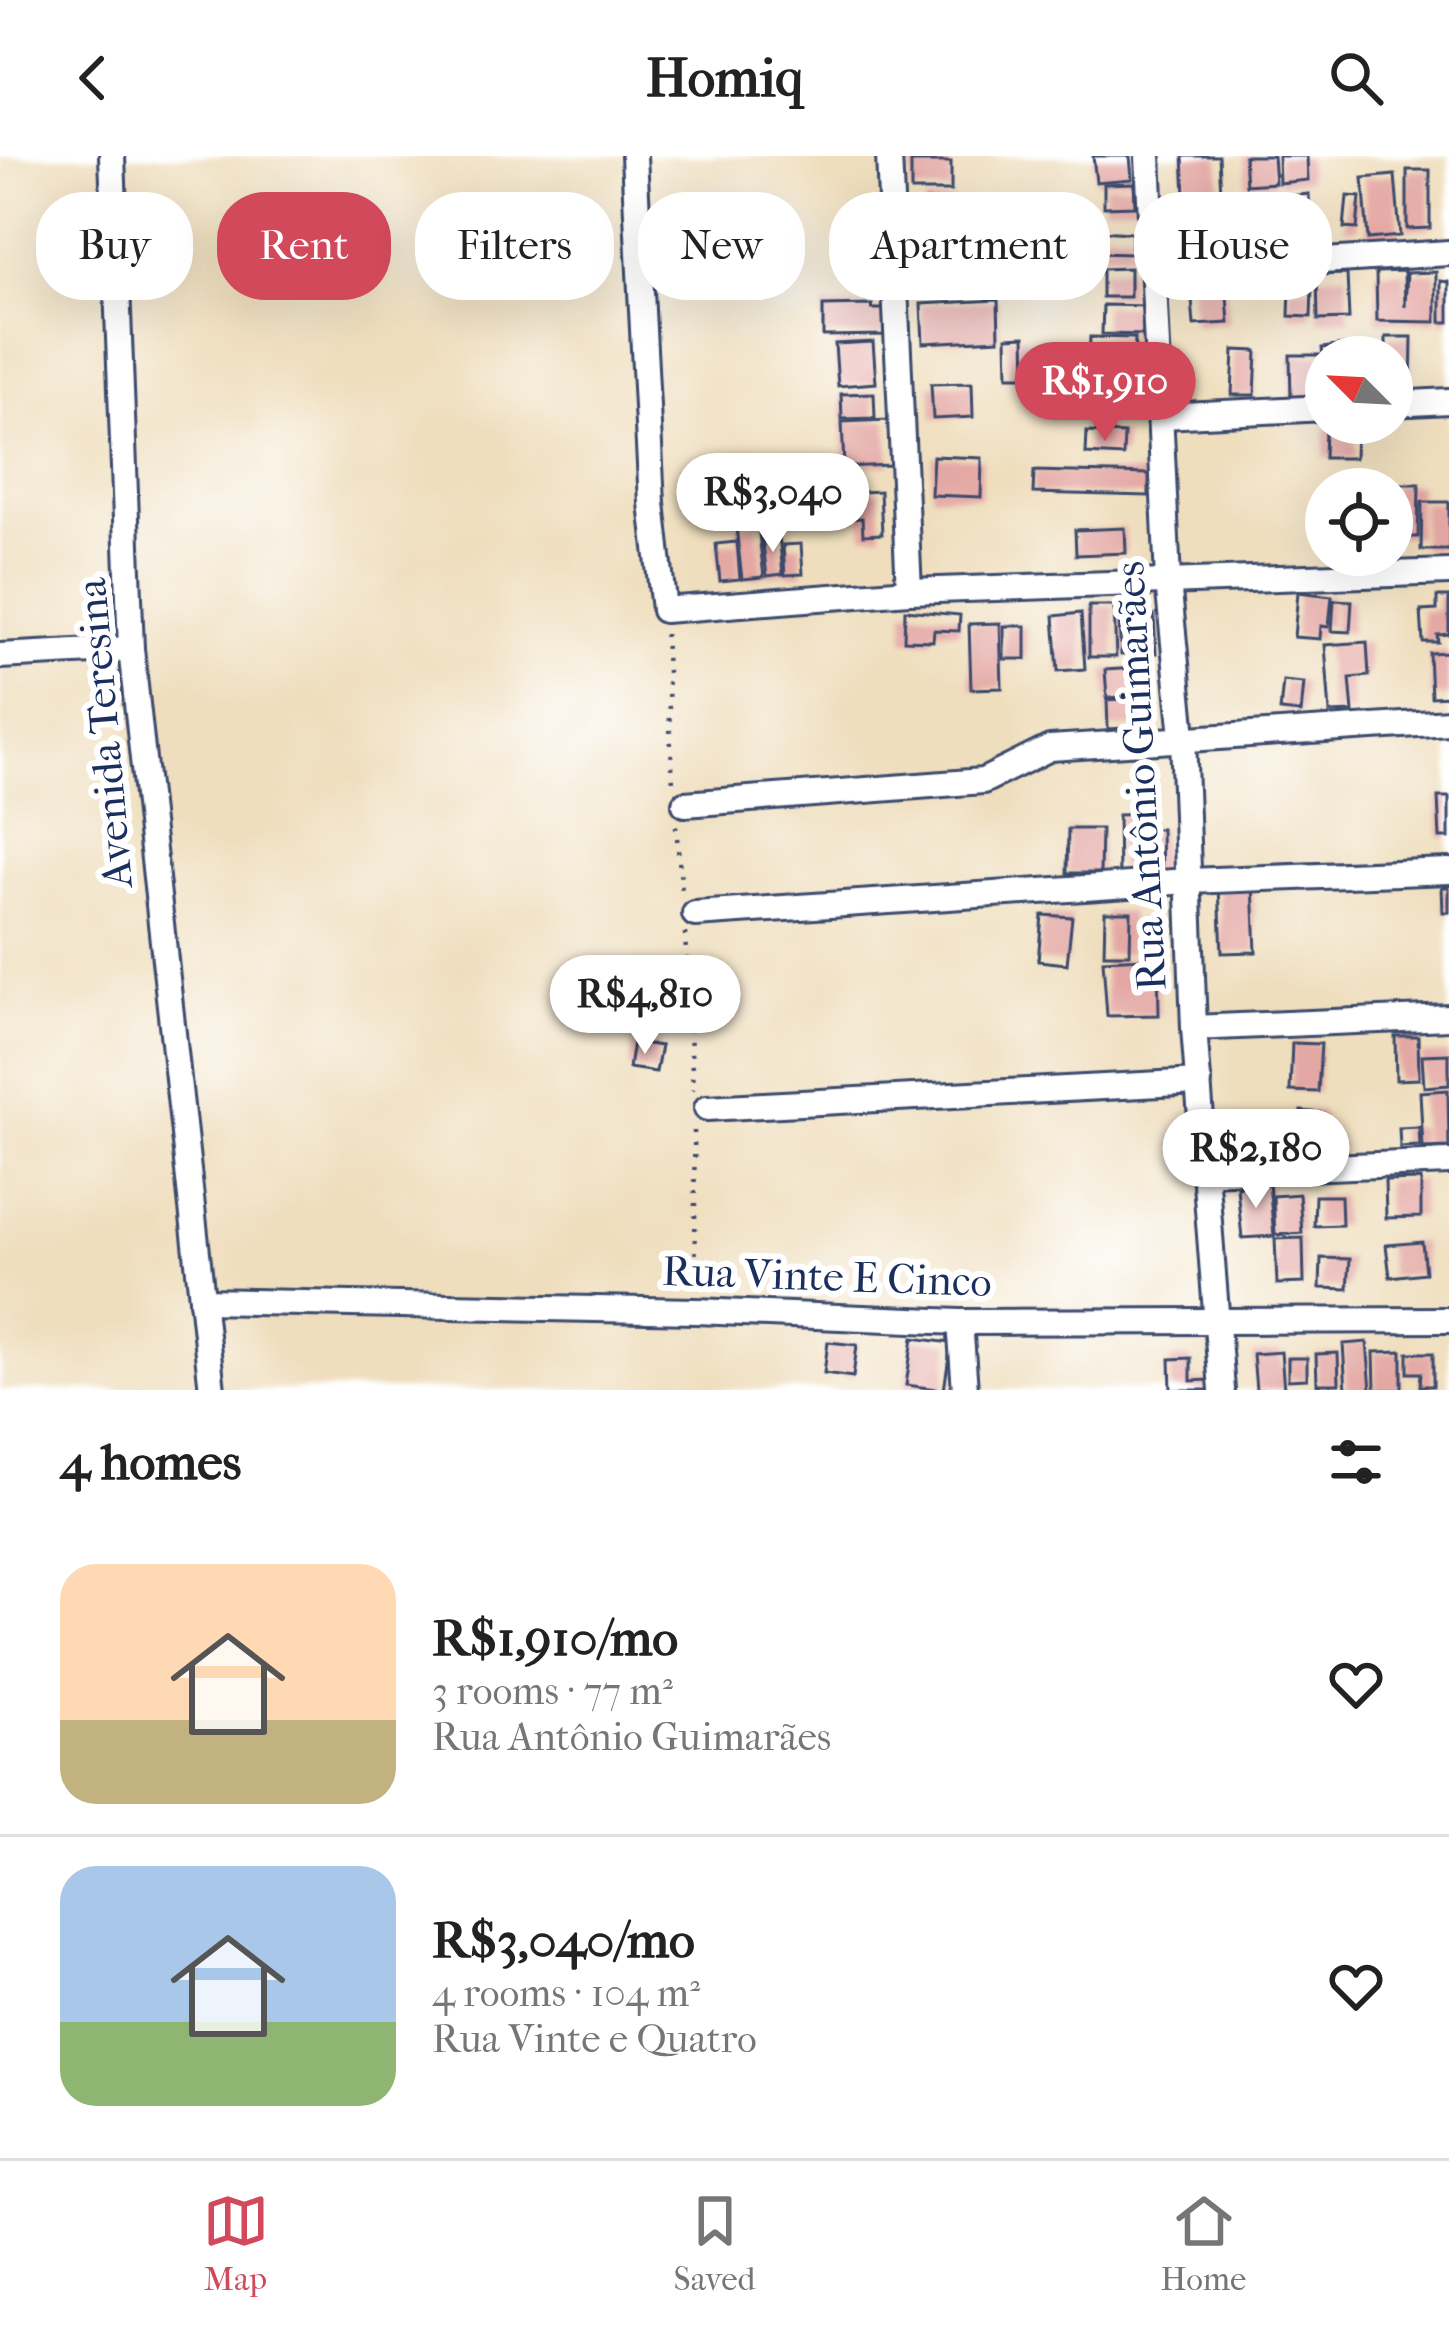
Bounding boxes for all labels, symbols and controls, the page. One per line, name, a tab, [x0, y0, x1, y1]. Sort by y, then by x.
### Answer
icon: back	[60, 45, 126, 111]
icon: search	[1323, 45, 1389, 111]
text: Homiq	[646, 47, 803, 110]
chip: Buy	[36, 192, 193, 300]
chip: Rent	[217, 192, 391, 300]
chip: Filters	[415, 192, 614, 300]
chip: New	[638, 192, 805, 300]
chip: Apartment	[829, 192, 1110, 300]
chip: House	[1134, 192, 1332, 300]
north arrow	[1305, 336, 1413, 444]
map controls	[1305, 336, 1413, 576]
pin: R$1,910	[994, 342, 1216, 444]
text: R$1,910	[1042, 358, 1168, 404]
pin: R$3,040	[662, 453, 884, 555]
button: locate	[1305, 468, 1413, 576]
text: R$3,040	[703, 469, 843, 515]
street label: Rua Antônio Guimarães	[1105, 560, 1177, 992]
street label: Avenida Teresina	[67, 575, 143, 892]
pin: R$4,810	[534, 955, 756, 1057]
text: R$4,810	[577, 971, 713, 1017]
pin: R$2,180	[1145, 1109, 1367, 1211]
text: R$2,180	[1190, 1125, 1322, 1171]
street label: Rua Vinte E Cinco	[661, 1247, 993, 1307]
icon: filters	[1323, 1429, 1389, 1495]
text: 4 homes	[60, 1432, 241, 1492]
text: R$1,910/mo	[432, 1608, 678, 1668]
icon: home	[156, 1612, 300, 1756]
icon: heart	[1323, 1651, 1389, 1717]
text: 3 rooms · 77 m²	[432, 1668, 673, 1714]
text: Rua Antônio Guimarães	[432, 1714, 831, 1760]
text: R$3,040/mo	[432, 1910, 695, 1970]
icon: home	[156, 1914, 300, 2058]
icon: heart	[1323, 1953, 1389, 2019]
text: 4 rooms · 104 m²	[432, 1970, 700, 2016]
text: Rua Vinte e Quatro	[432, 2016, 757, 2062]
tab: Map	[203, 2188, 269, 2299]
tab: Saved	[674, 2188, 755, 2299]
tab: Home	[1161, 2188, 1246, 2299]

